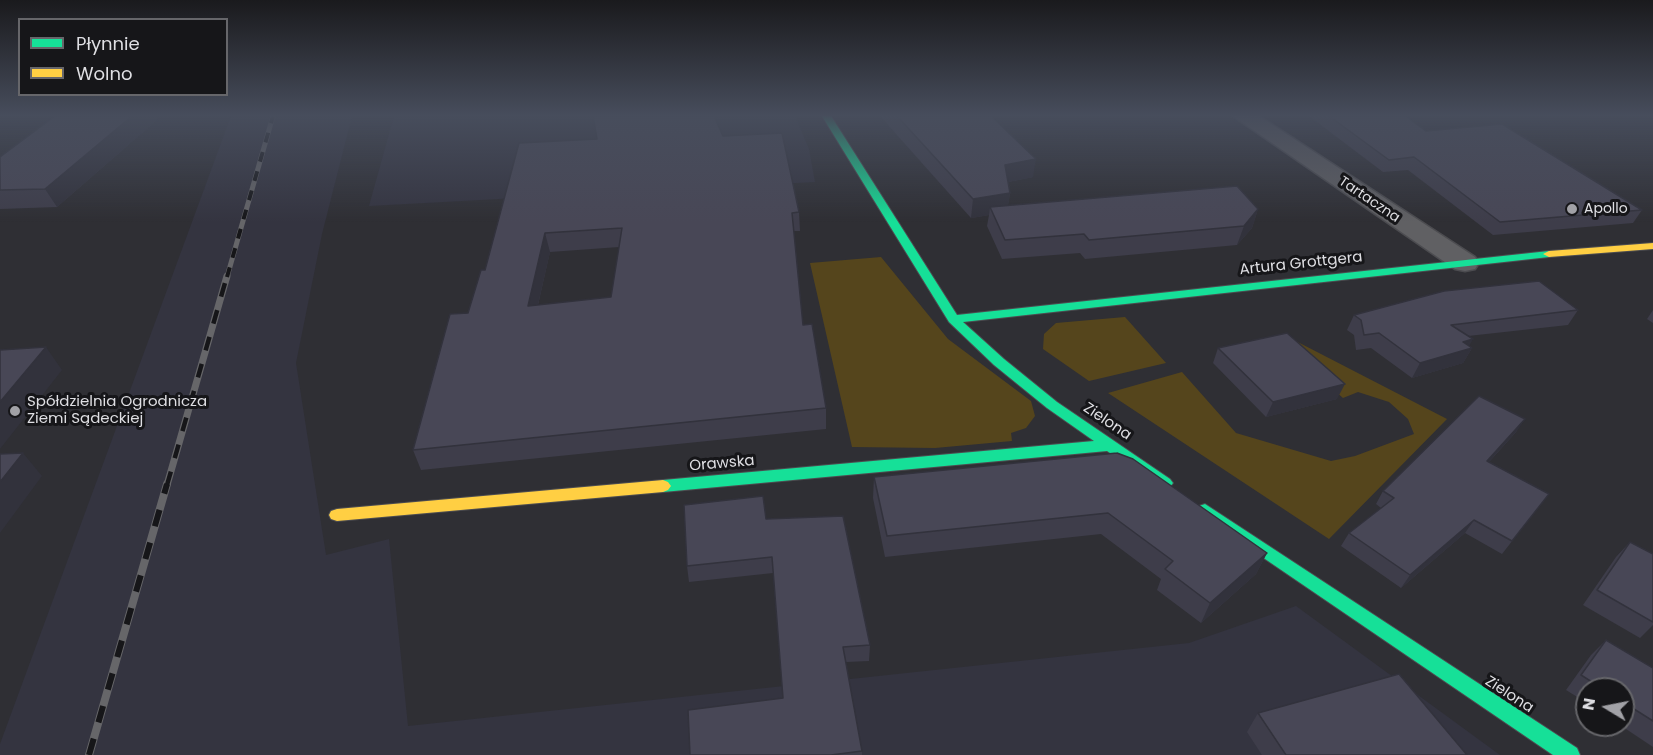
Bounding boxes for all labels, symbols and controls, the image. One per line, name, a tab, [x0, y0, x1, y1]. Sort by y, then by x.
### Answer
legend	[18, 18, 228, 96]
text: Płynnie	[76, 31, 140, 56]
text: Wolno	[76, 61, 133, 86]
street label: Tartaczna	[1335, 173, 1403, 227]
place label: Apollo	[1584, 201, 1628, 217]
marker: Apollo	[1565, 202, 1579, 216]
street label: Artura Grottgera	[1239, 249, 1363, 279]
place label: Spółdzielnia Ogrodnicza Ziemi Sądeckiej	[27, 393, 207, 428]
street label: Zielona	[1080, 399, 1134, 445]
marker: Spółdzielnia Ogrodnicza Ziemi Sądeckiej	[8, 404, 22, 418]
street label: Orawska	[689, 452, 755, 476]
street label: Zielona	[1481, 673, 1537, 717]
north arrow	[1575, 677, 1635, 737]
text: N	[1576, 696, 1601, 712]

